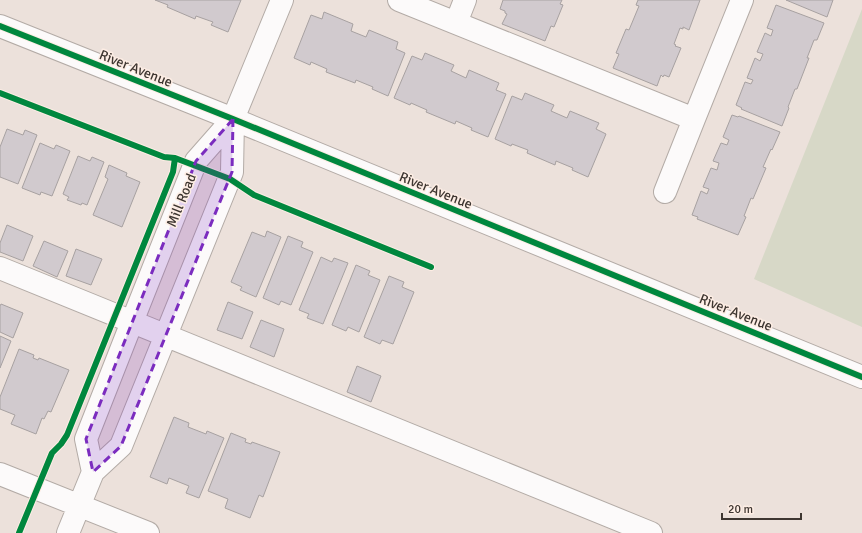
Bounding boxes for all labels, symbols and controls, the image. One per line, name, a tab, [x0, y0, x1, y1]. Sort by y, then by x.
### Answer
street label: River Avenue	[97, 46, 175, 91]
street label: River Avenue	[397, 168, 475, 213]
street label: Mill Road	[163, 171, 200, 229]
street label: River Avenue	[697, 290, 775, 335]
scale bar	[722, 495, 801, 521]
text: 20 m	[728, 502, 753, 517]

